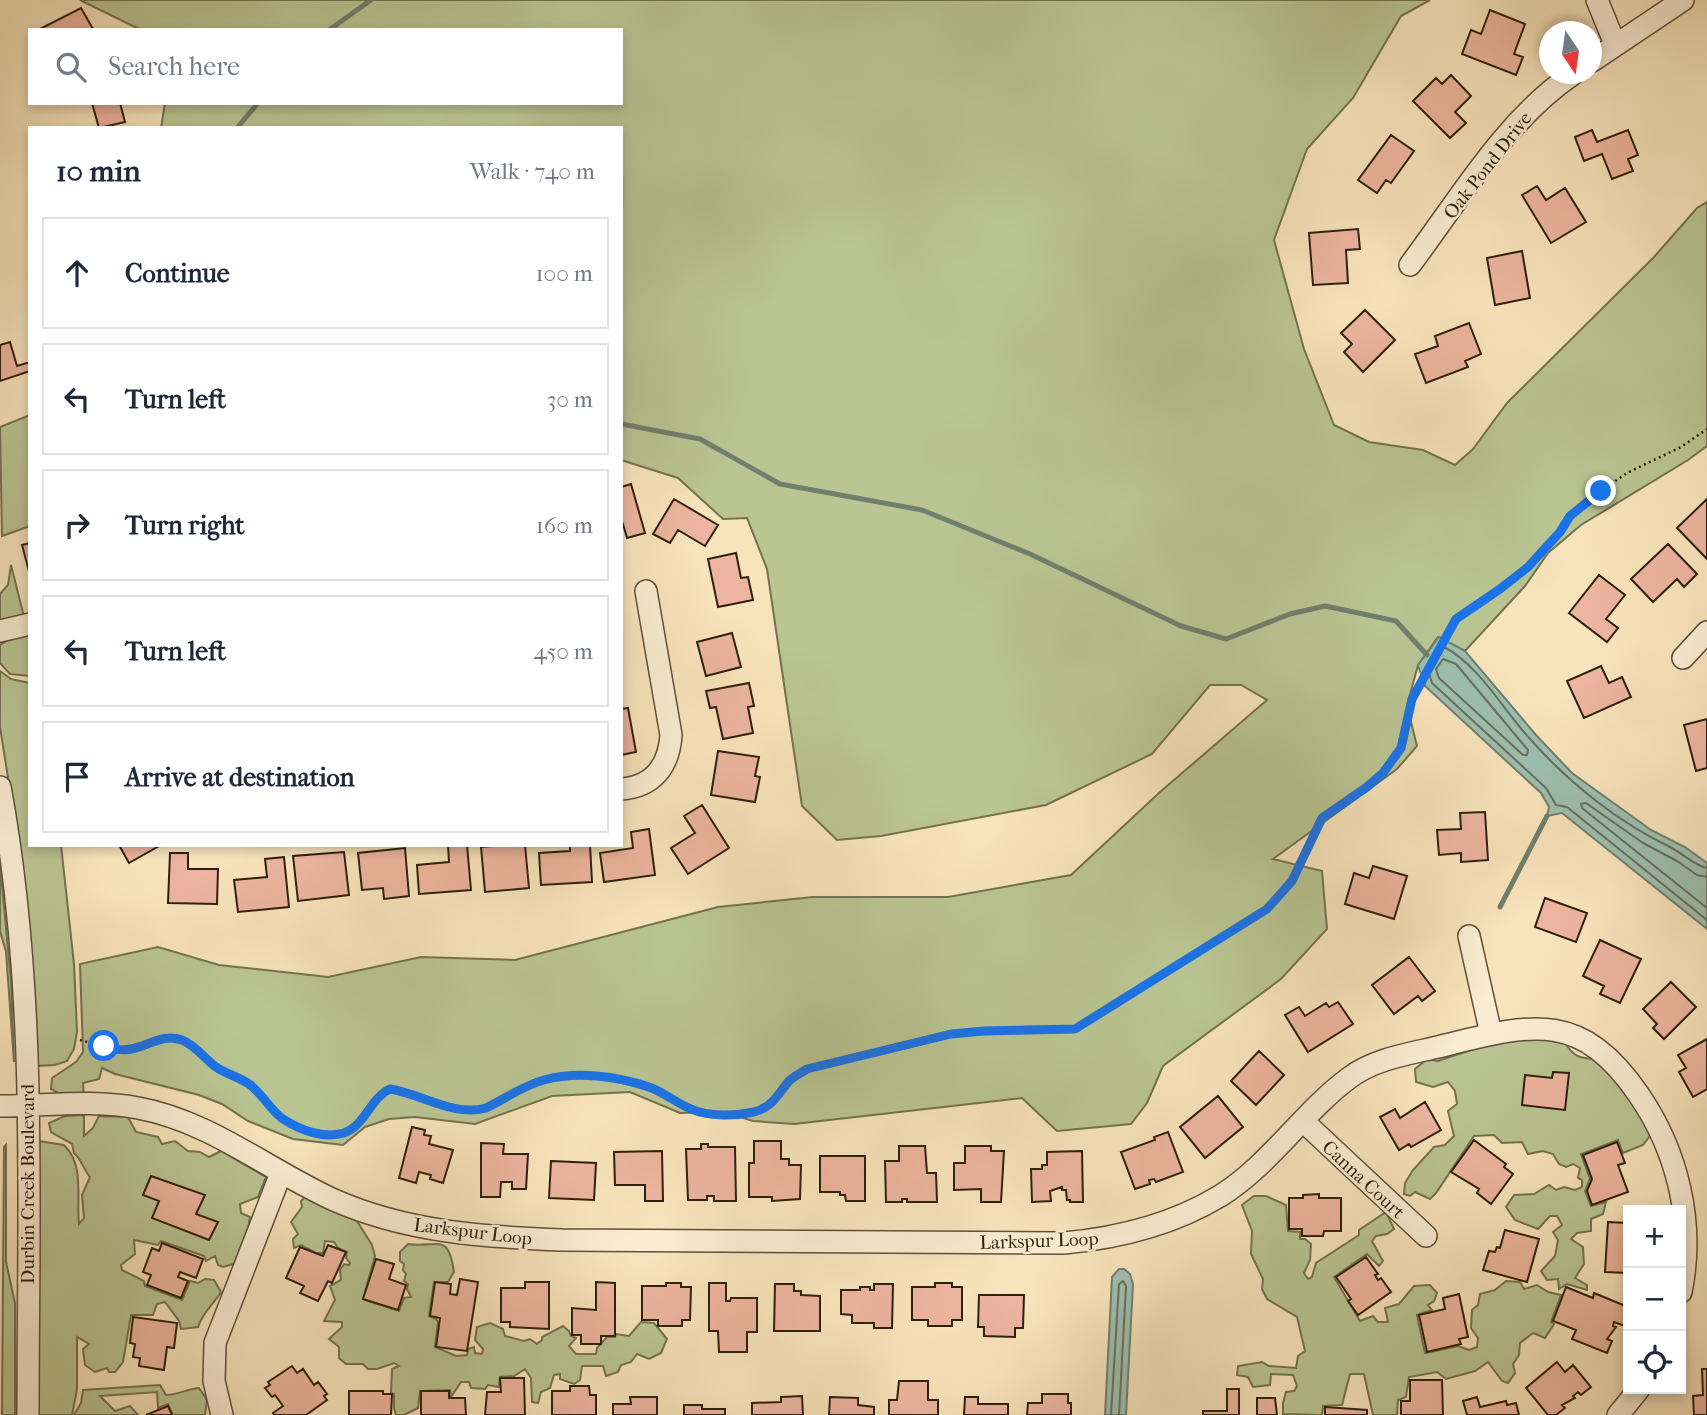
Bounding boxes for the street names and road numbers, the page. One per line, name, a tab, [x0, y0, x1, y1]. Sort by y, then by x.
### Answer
street label: Oak Pond Drive	[1439, 108, 1536, 224]
street label: Durbin Creek Boulevard	[17, 1083, 39, 1284]
street label: Canna Court	[1318, 1136, 1409, 1224]
street label: Larkspur Loop	[412, 1214, 533, 1250]
street label: Larkspur Loop	[979, 1228, 1099, 1254]

